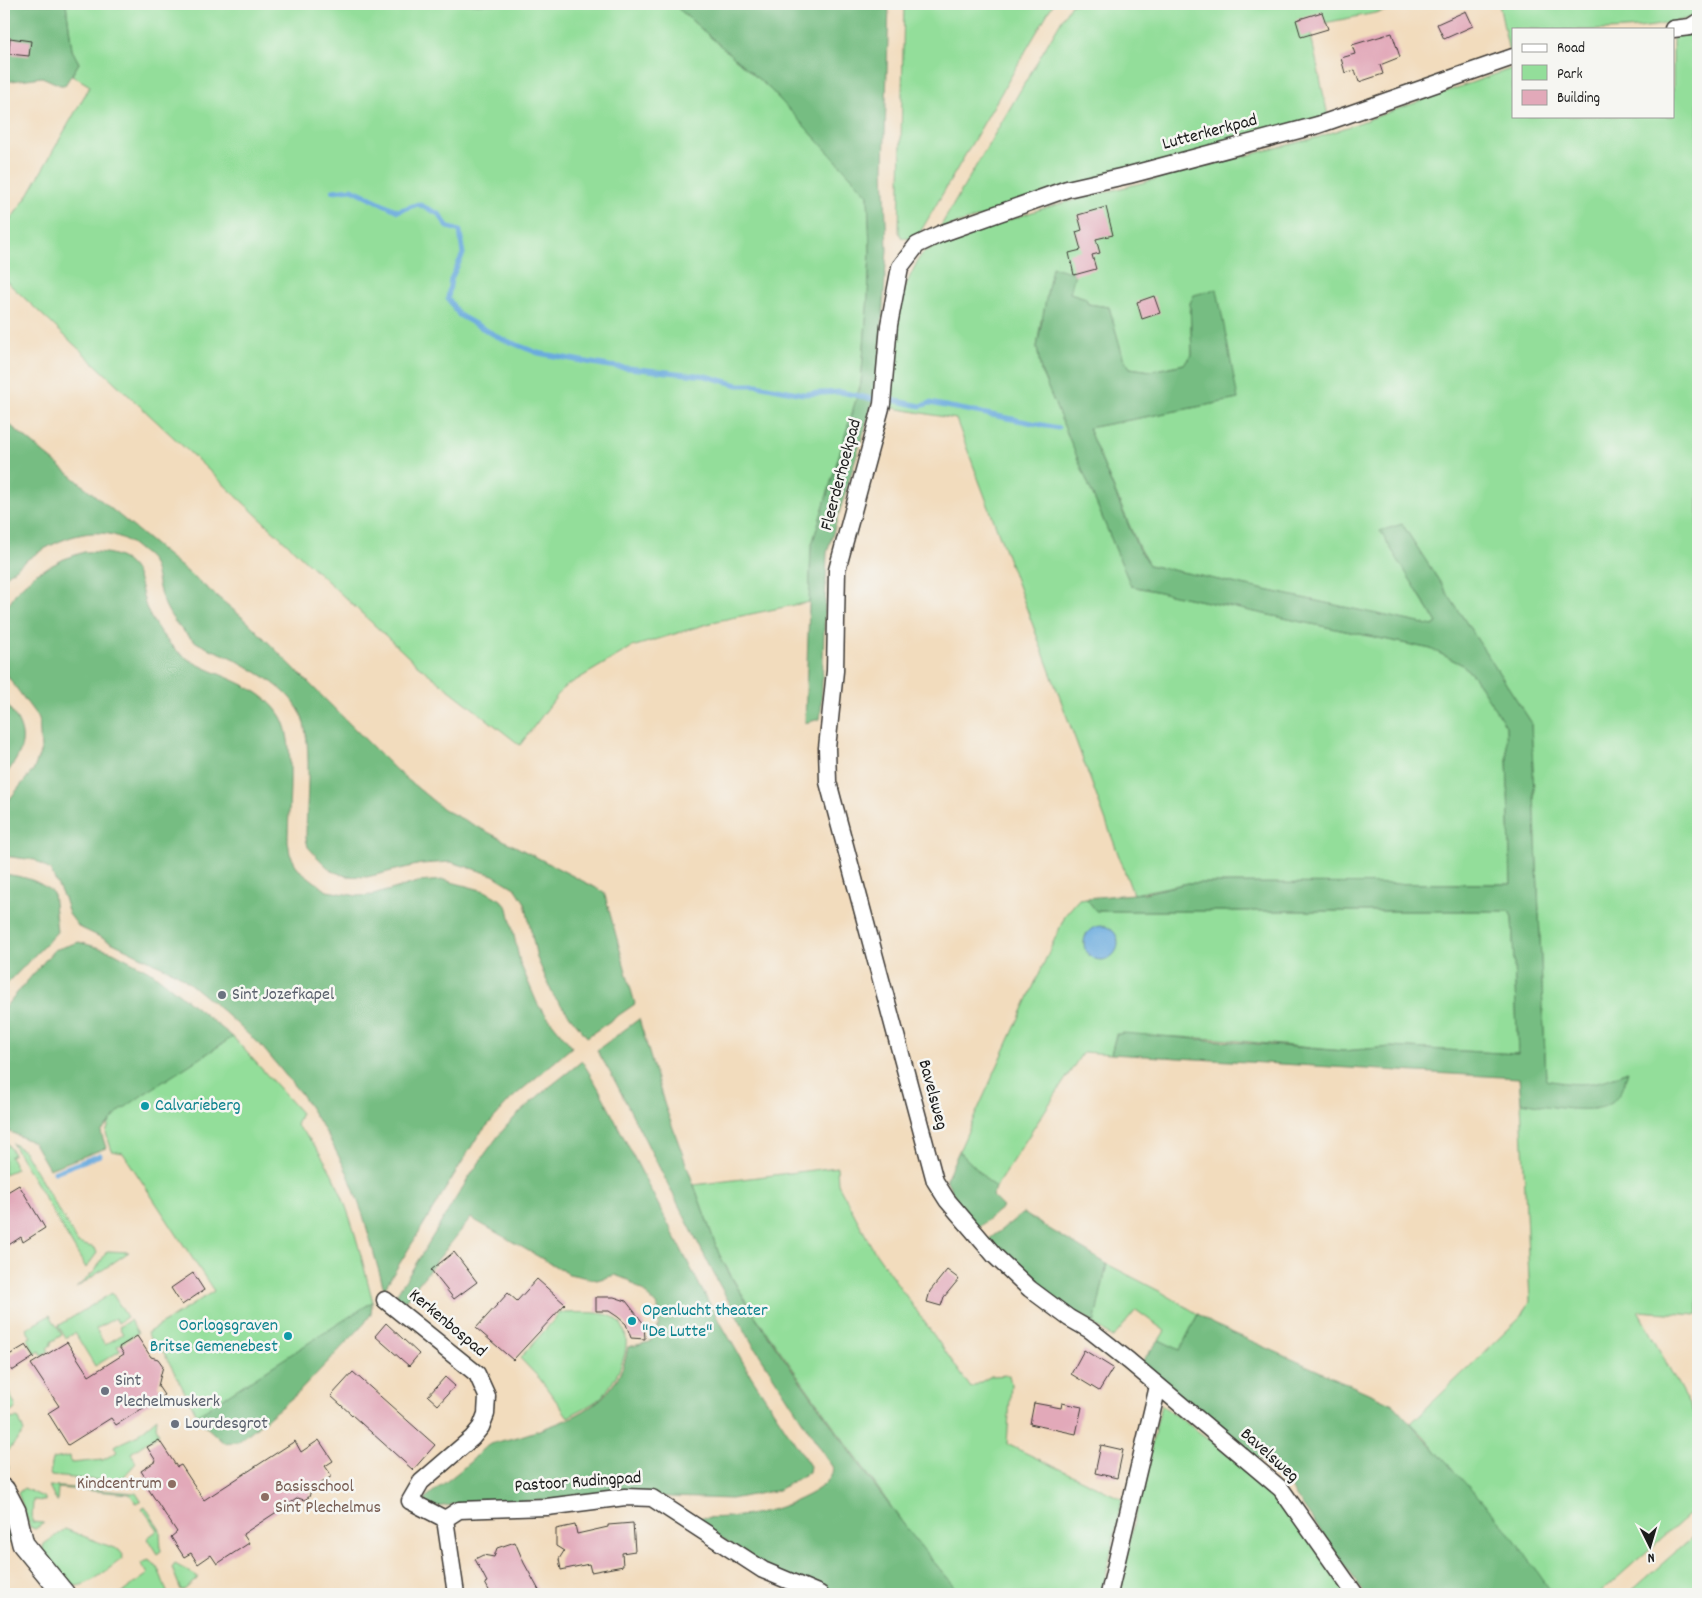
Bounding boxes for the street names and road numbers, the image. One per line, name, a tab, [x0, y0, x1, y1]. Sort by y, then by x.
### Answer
street label: Lutterkerkpad	[1160, 108, 1260, 158]
street label: Fleerderhoekpad	[815, 416, 869, 534]
street label: Bavelsweg	[911, 1057, 953, 1133]
street label: Kerkenbospad	[403, 1284, 491, 1364]
street label: Bavelsweg	[1234, 1423, 1304, 1489]
street label: Pastoor Rudingpad	[514, 1466, 642, 1500]

